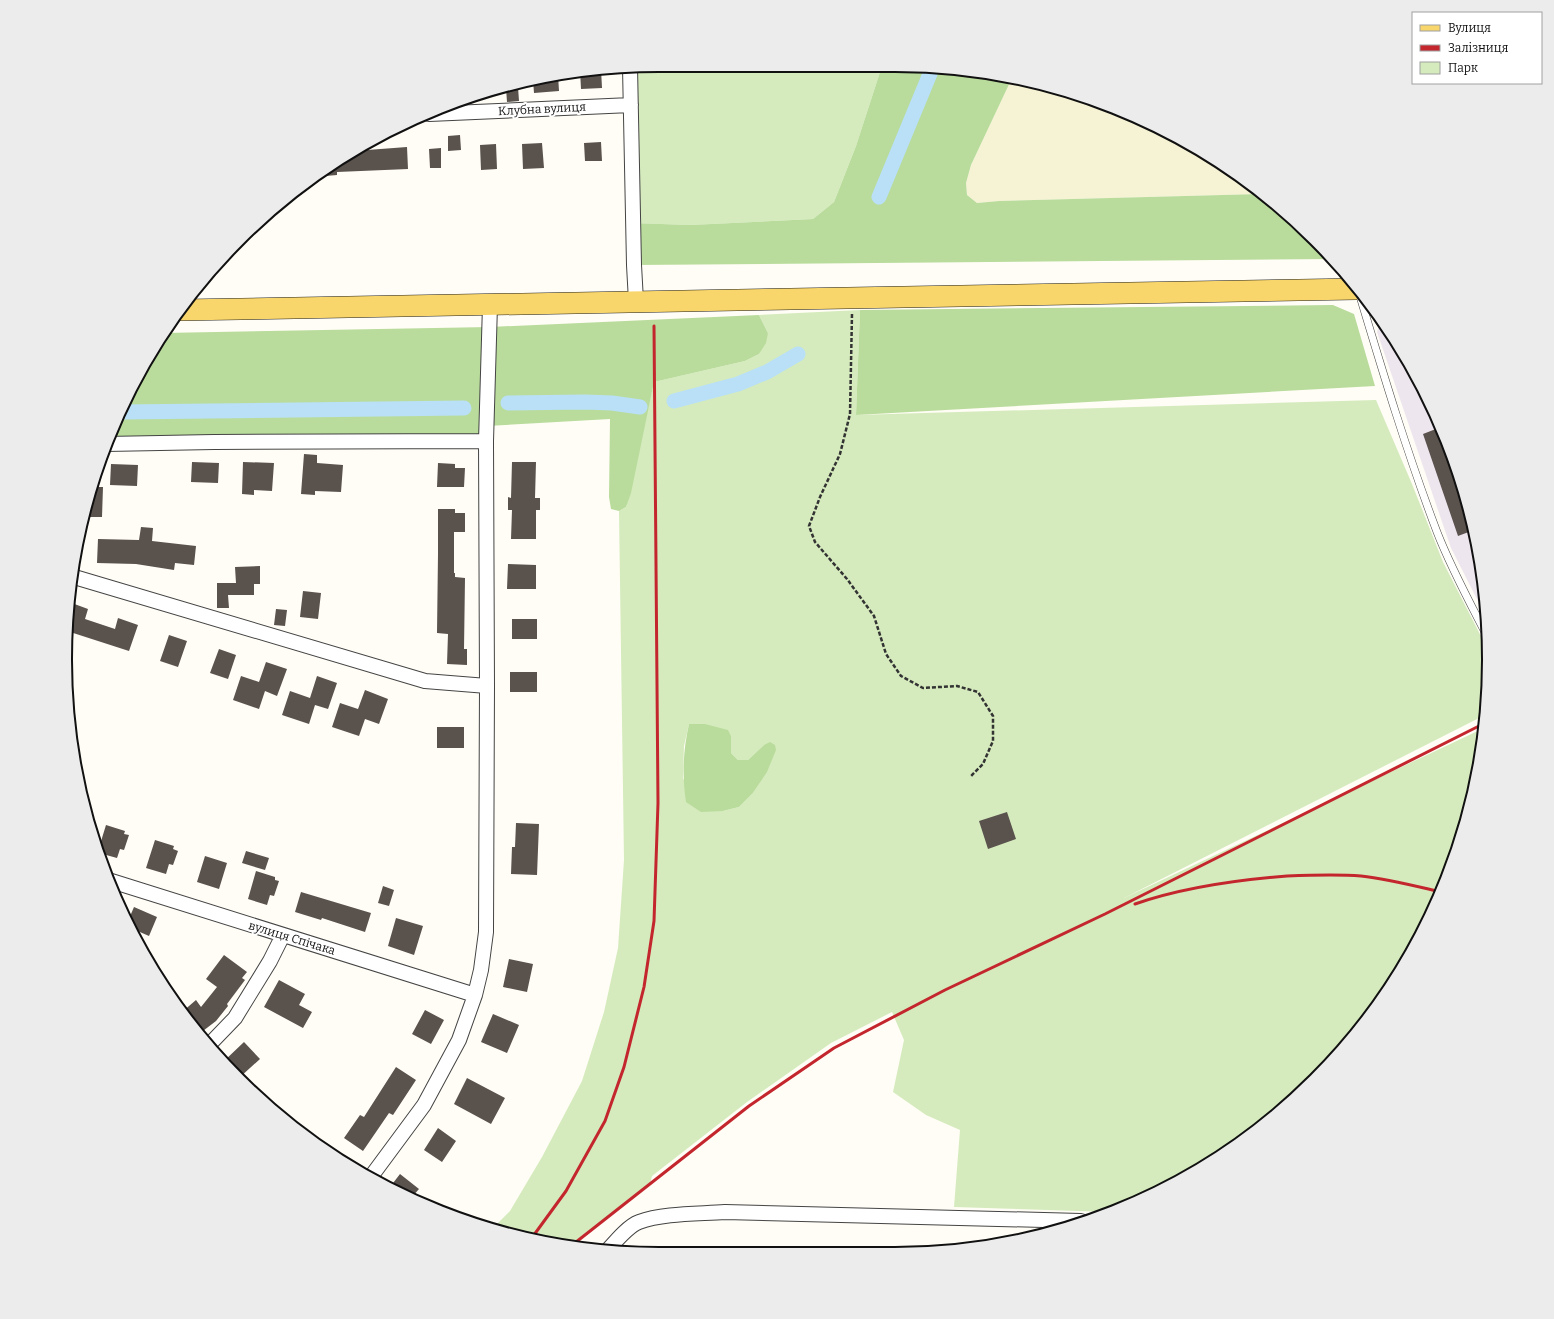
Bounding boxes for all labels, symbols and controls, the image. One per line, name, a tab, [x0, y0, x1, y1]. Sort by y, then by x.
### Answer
legend	[1412, 12, 1542, 84]
text: Вулиця	[1448, 21, 1491, 35]
text: Залізниця	[1448, 41, 1509, 55]
text: Парк	[1448, 61, 1478, 75]
street label: Клубна вулиця	[498, 100, 587, 118]
street label: вулиця Спічака	[247, 918, 337, 958]

